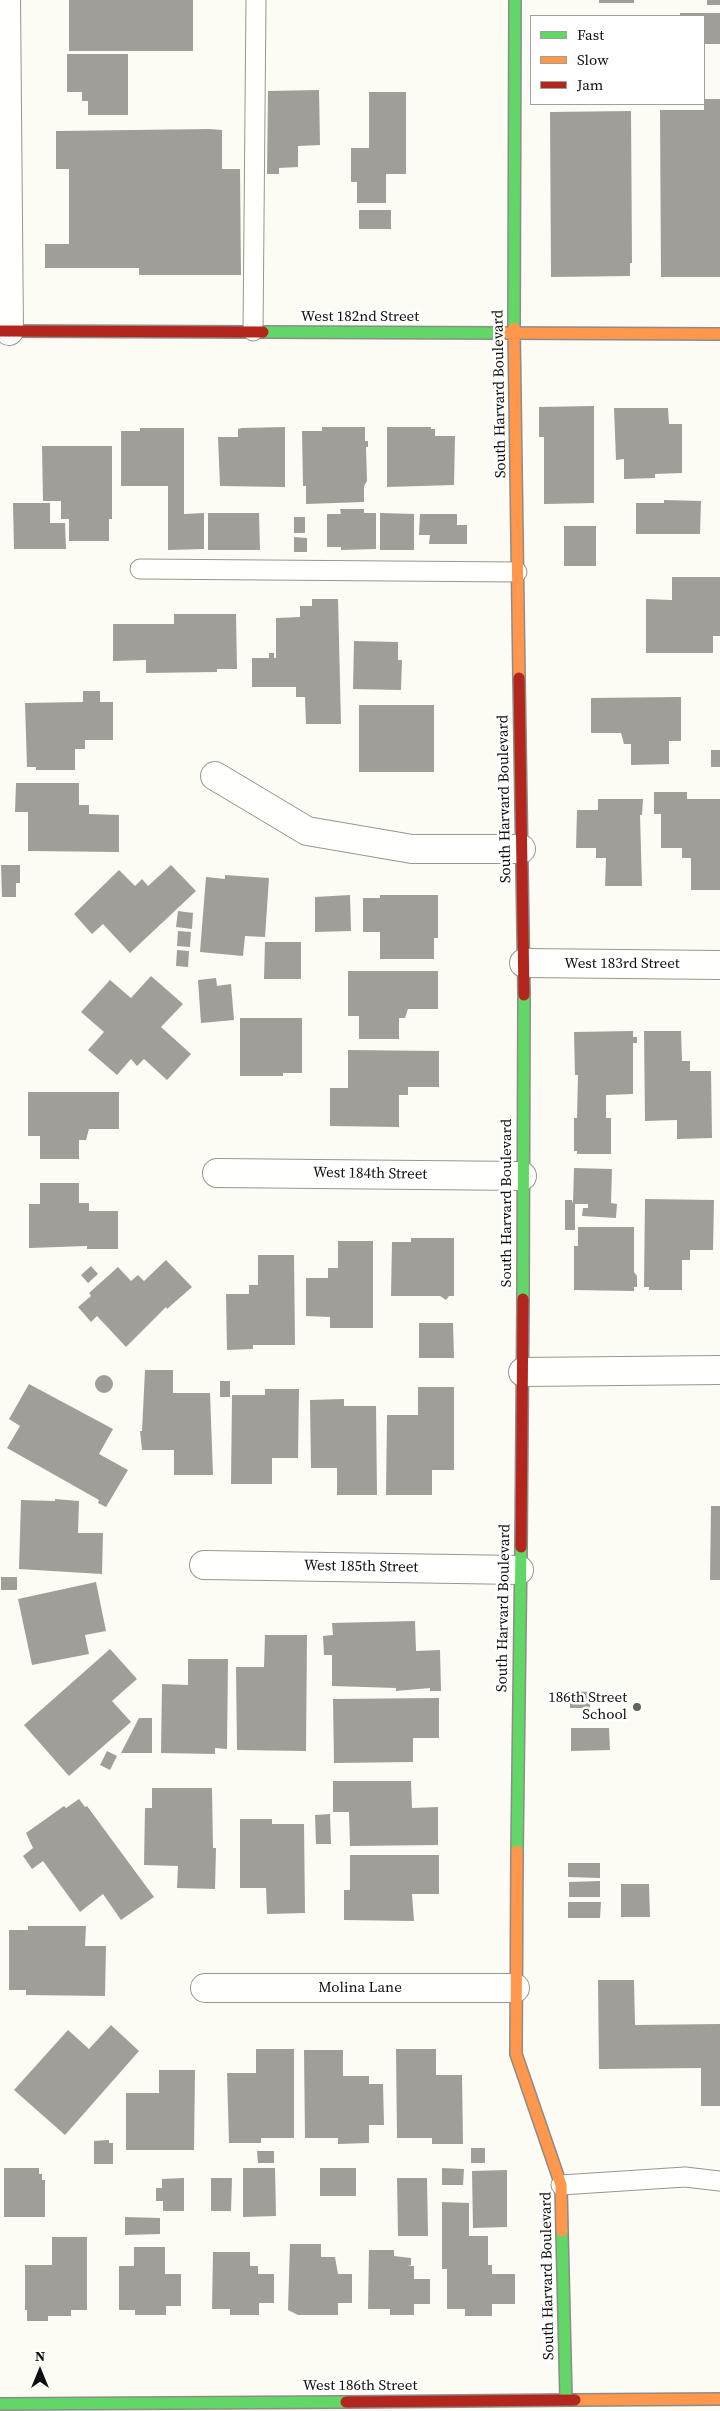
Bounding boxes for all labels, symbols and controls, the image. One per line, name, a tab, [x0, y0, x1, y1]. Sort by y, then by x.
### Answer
legend	[530, 15, 705, 105]
text: Fast	[577, 24, 604, 45]
text: Slow	[577, 49, 609, 70]
text: Jam	[577, 74, 603, 95]
street label: West 182nd Street	[301, 308, 419, 326]
street label: South Harvard Boulevard	[490, 310, 510, 478]
street label: South Harvard Boulevard	[495, 715, 515, 883]
street label: West 183rd Street	[564, 955, 680, 973]
street label: South Harvard Boulevard	[498, 1119, 516, 1287]
street label: West 184th Street	[313, 1164, 427, 1184]
street label: South Harvard Boulevard	[494, 1524, 514, 1692]
street label: West 185th Street	[304, 1557, 418, 1577]
place label: 186th Street School	[548, 1689, 627, 1724]
marker: 186th Street School	[631, 1701, 643, 1713]
street label: Molina Lane	[318, 1979, 402, 1997]
street label: South Harvard Boulevard	[538, 2192, 558, 2360]
north arrow	[15, 2346, 65, 2396]
text: N	[35, 2346, 45, 2366]
street label: West 186th Street	[303, 2377, 417, 2395]

